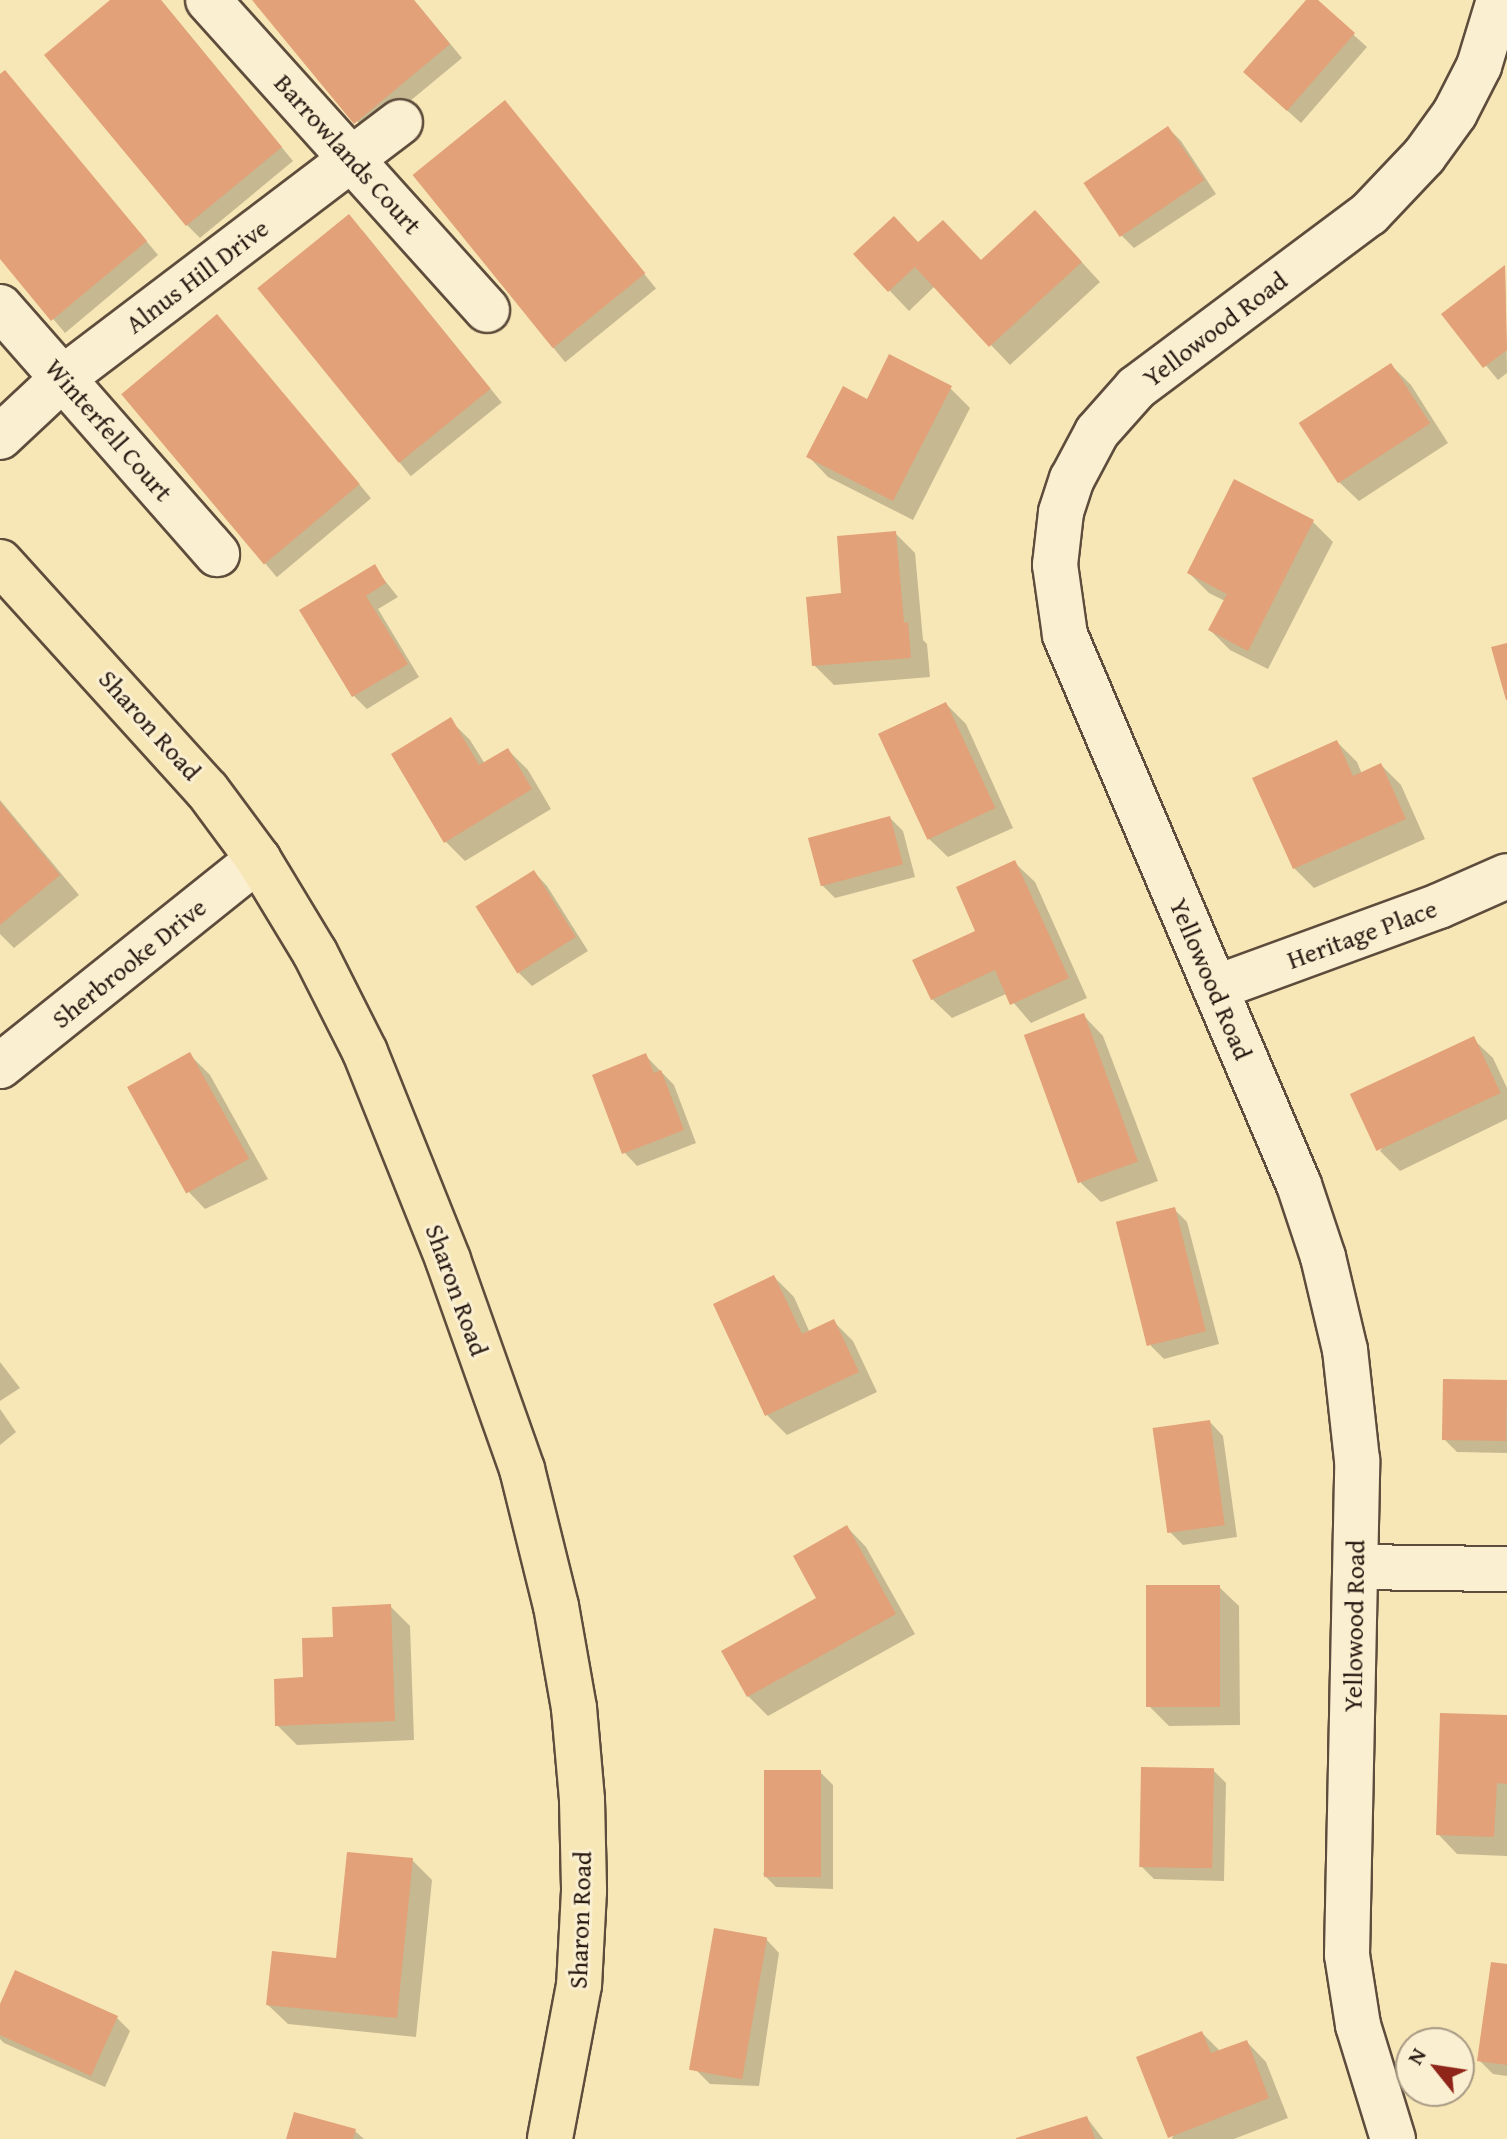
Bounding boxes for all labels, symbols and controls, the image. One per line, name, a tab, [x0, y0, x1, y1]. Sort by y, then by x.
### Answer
street label: Barrowlands Court	[268, 67, 428, 241]
street label: Alnus Hill Drive	[119, 212, 275, 340]
street label: Yellowood Road	[1137, 265, 1293, 393]
street label: Winterfell Court	[39, 352, 179, 508]
street label: Sharon Road	[92, 663, 208, 787]
street label: Sherbrooke Drive	[46, 891, 212, 1035]
street label: Heritage Place	[1283, 892, 1441, 976]
street label: Yellowood Road	[1163, 894, 1259, 1064]
street label: Sharon Road	[419, 1220, 495, 1360]
street label: Yellowood Road	[1337, 1540, 1371, 1712]
street label: Sharon Road	[562, 1851, 598, 1989]
north arrow	[1395, 2027, 1475, 2107]
text: N	[1398, 2042, 1433, 2070]

